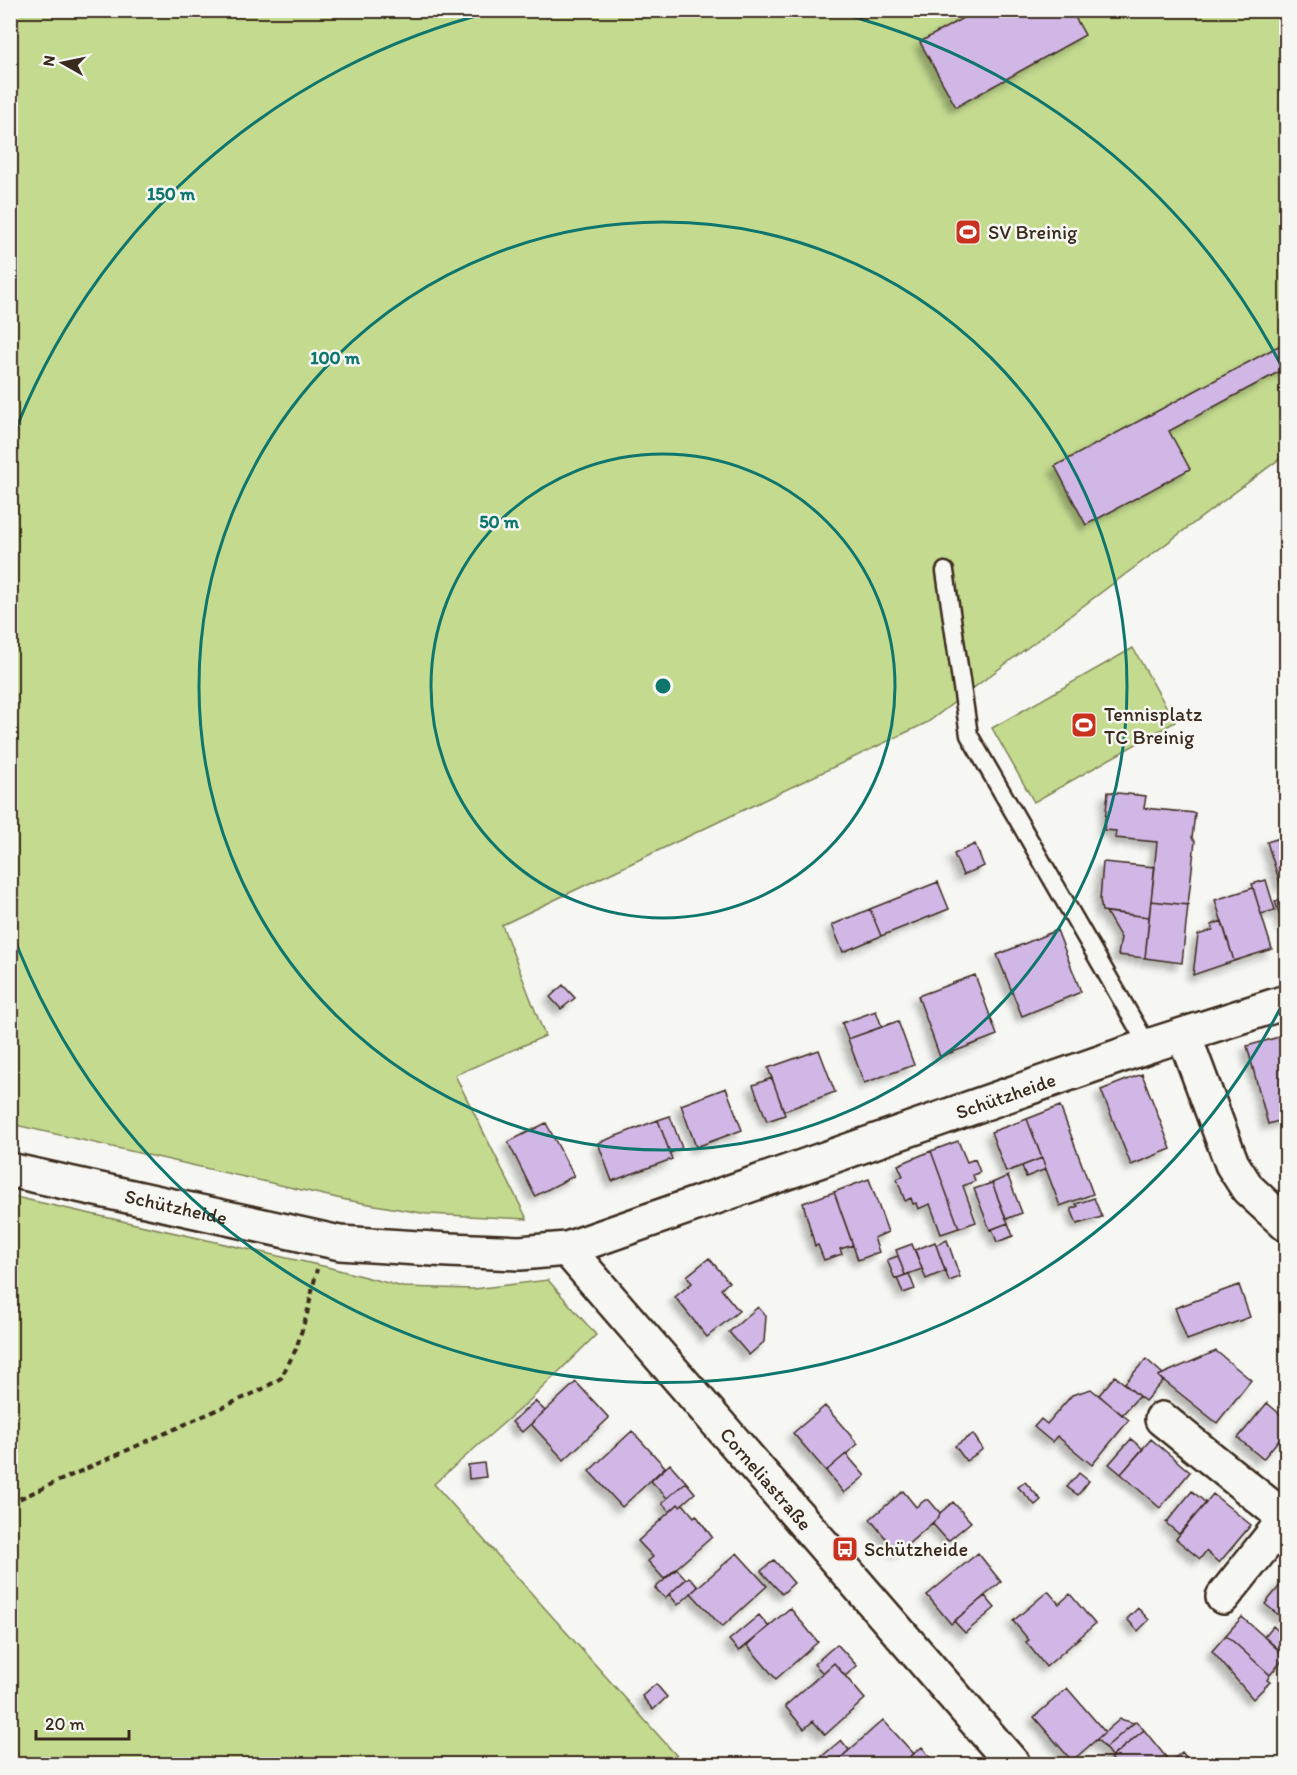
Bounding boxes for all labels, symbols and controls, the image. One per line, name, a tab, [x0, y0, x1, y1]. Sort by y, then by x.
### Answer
north arrow	[33, 33, 93, 93]
text: N	[38, 54, 59, 68]
text: 150 m	[147, 183, 196, 205]
sports icon: SV Breinig	[953, 217, 983, 247]
place label: SV Breinig	[988, 220, 1078, 244]
text: 100 m	[310, 347, 361, 369]
text: 50 m	[479, 511, 520, 533]
centre of rings	[653, 676, 673, 696]
place label: Tennisplatz TC Breinig	[1104, 702, 1203, 749]
sports icon: Tennisplatz TC Breinig	[1069, 710, 1099, 740]
street label: Schützheide	[952, 1067, 1059, 1124]
street label: Schützheide	[123, 1184, 229, 1230]
street label: Corneliastraße	[715, 1422, 817, 1535]
bus stop icon: Schützheide	[830, 1534, 860, 1564]
place label: Schützheide	[864, 1537, 968, 1561]
scale bar	[36, 1703, 129, 1741]
text: 20 m	[45, 1713, 85, 1735]

